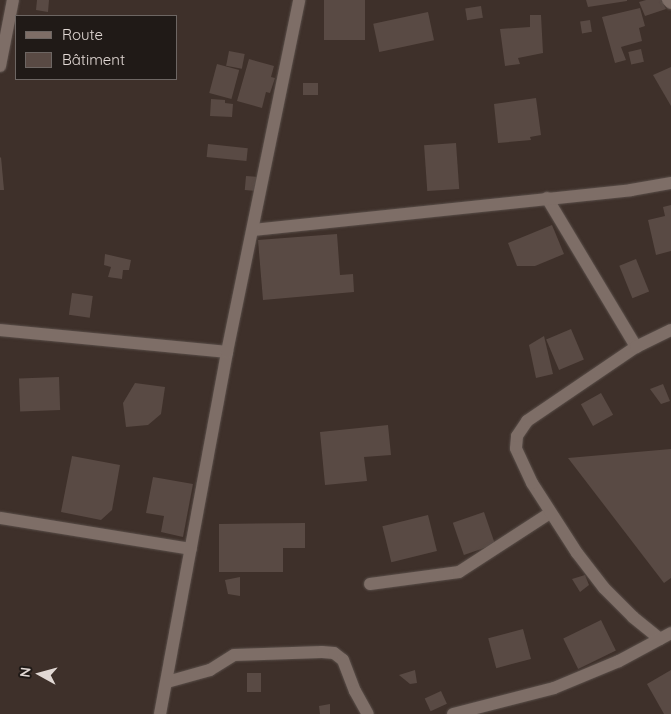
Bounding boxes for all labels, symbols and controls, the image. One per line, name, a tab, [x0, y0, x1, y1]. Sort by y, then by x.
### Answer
legend	[15, 15, 178, 80]
text: Route	[62, 25, 103, 44]
text: Bâtiment	[62, 50, 125, 69]
north arrow	[15, 649, 65, 699]
text: N	[16, 666, 35, 678]

